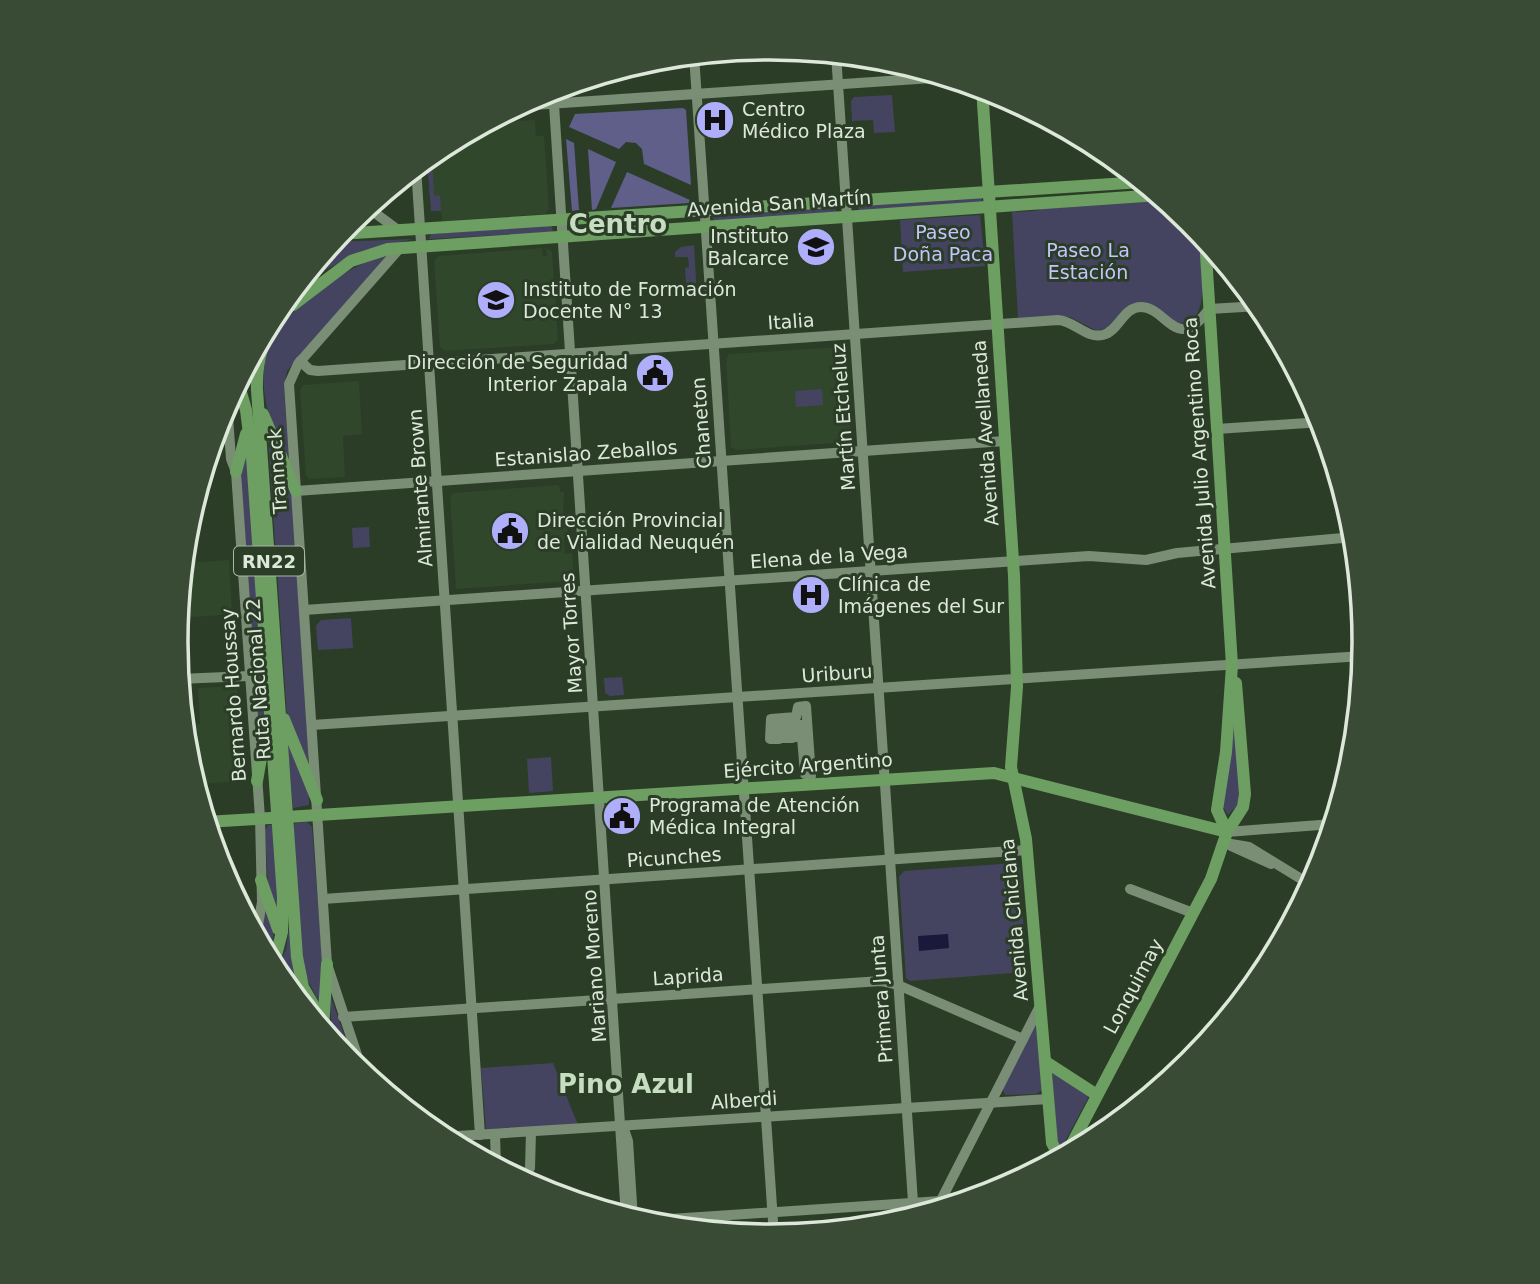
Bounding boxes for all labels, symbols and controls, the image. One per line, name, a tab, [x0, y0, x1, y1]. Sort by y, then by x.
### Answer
place label: Centro Médico Plaza	[742, 98, 866, 142]
hospital icon: Centro Médico Plaza	[694, 99, 736, 141]
street label: Avenida San Martín	[686, 186, 872, 220]
district label: Centro	[569, 209, 667, 239]
park label: Paseo Doña Paca	[893, 221, 993, 265]
place label: Instituto Balcarce	[707, 225, 789, 269]
school or university icon: Instituto Balcarce	[795, 226, 837, 268]
park label: Paseo La Estación	[1046, 239, 1130, 283]
place label: Instituto de Formación Docente N° 13	[523, 278, 737, 322]
school or university icon: Instituto de Formación Docente N° 13	[475, 279, 517, 321]
street label: Italia	[767, 308, 815, 334]
street label: Avenida Julio Argentino Roca	[1179, 316, 1219, 590]
street label: Avenida Avellaneda	[968, 339, 1002, 527]
street label: Martín Etcheluz	[827, 343, 859, 491]
place label: Dirección de Seguridad Interior Zapala	[407, 351, 628, 395]
public building icon: Dirección de Seguridad Interior Zapala	[634, 352, 676, 394]
street label: Chaneton	[687, 376, 715, 470]
street label: Almirante Brown	[404, 408, 436, 568]
street label: Trannack	[263, 428, 291, 515]
street label: Estanislao Zeballos	[494, 436, 678, 470]
place label: Dirección Provincial de Vialidad Neuquén	[537, 509, 734, 553]
public building icon: Dirección Provincial de Vialidad Neuquén	[489, 510, 531, 552]
street label: Elena de la Vega	[749, 540, 909, 572]
road number: RN22	[234, 546, 304, 576]
street label: Mayor Torres	[556, 572, 586, 694]
place label: Clínica de Imágenes del Sur	[838, 573, 1004, 617]
hospital icon: Clínica de Imágenes del Sur	[790, 574, 832, 616]
street label: Ruta Nacional 22	[241, 597, 275, 761]
street label: Bernardo Houssay	[216, 608, 250, 782]
street label: Uriburu	[801, 660, 873, 686]
street label: Ejército Argentino	[723, 748, 893, 782]
place label: Programa de Atención Médica Integral	[649, 794, 860, 838]
public building icon: Programa de Atención Médica Integral	[601, 795, 643, 837]
street label: Avenida Chiclana	[996, 838, 1032, 1002]
street label: Picunches	[626, 843, 722, 871]
street label: Mariano Moreno	[578, 889, 610, 1043]
street label: Primera Junta	[866, 934, 896, 1064]
street label: Lonquimay	[1099, 935, 1167, 1037]
street label: Laprida	[652, 963, 724, 989]
district label: Pino Azul	[558, 1069, 694, 1099]
street label: Alberdi	[710, 1087, 778, 1113]

